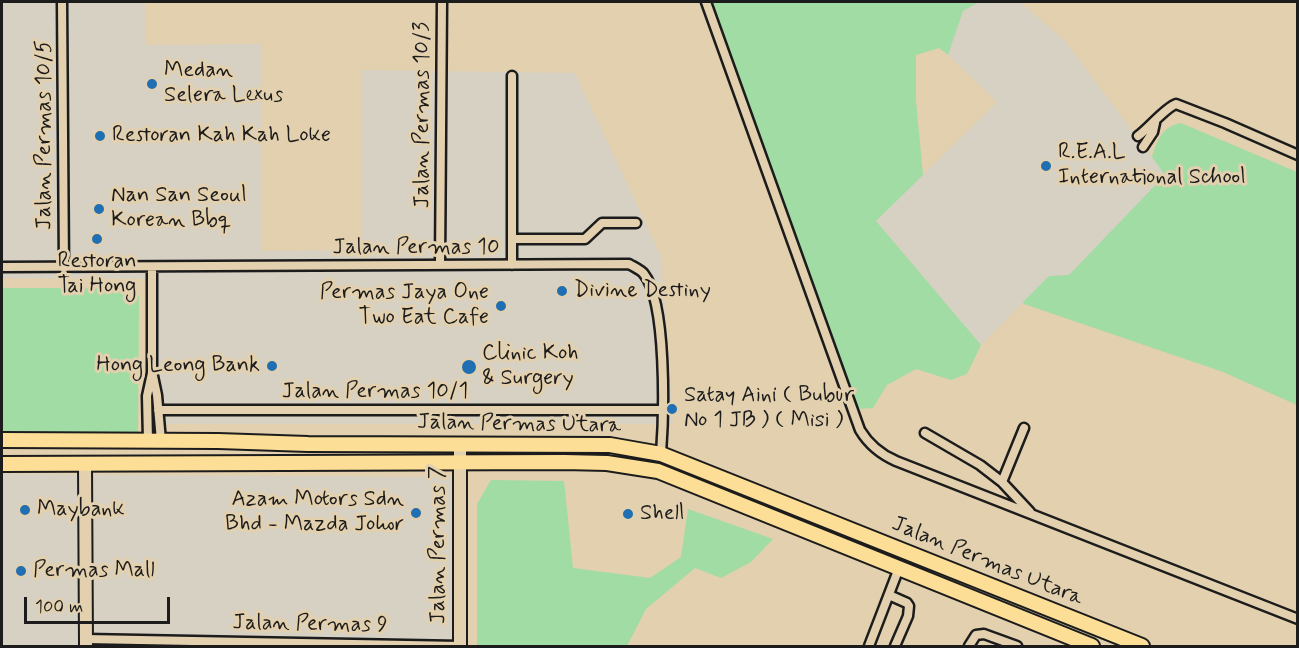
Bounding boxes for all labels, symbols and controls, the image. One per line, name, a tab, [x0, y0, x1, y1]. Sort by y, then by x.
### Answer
street label: Jalan Permas 10/3	[410, 22, 436, 208]
street label: Jalan Permas 10/5	[32, 40, 58, 230]
place label: Medan Selera Lexus	[164, 58, 283, 110]
marker: Medan Selera Lexus	[145, 77, 159, 91]
place label: Restoran Kah Kah Loke	[112, 123, 331, 149]
marker: Restoran Kah Kah Loke	[93, 129, 107, 143]
place label: R.E.A.L International School	[1058, 140, 1246, 192]
marker: R.E.A.L International School	[1039, 159, 1053, 173]
place label: Nan San Seoul Korean Bbq	[111, 183, 247, 234]
marker: Nan San Seoul Korean Bbq	[92, 202, 106, 216]
marker: Restoran Tai Hong	[90, 232, 104, 246]
street label: Jalan Permas 10	[332, 235, 500, 261]
place label: Restoran Tai Hong	[57, 249, 137, 300]
place label: Divine Destiny	[574, 278, 711, 304]
place label: Permas Jaya One Two Eat Cafe	[320, 280, 489, 332]
marker: Divine Destiny	[555, 284, 569, 298]
marker: Permas Jaya One Two Eat Cafe	[494, 299, 508, 313]
place label: Clinic Koh & Surgery	[482, 341, 579, 392]
place label: Hong Leong Bank	[96, 353, 260, 379]
marker: Clinic Koh & Surgery	[460, 358, 478, 376]
marker: Hong Leong Bank	[265, 359, 279, 373]
street label: Jalan Permas 10/1	[282, 379, 468, 405]
place label: Satay Aini ( Bubur No 1 JB ) ( Misi )	[684, 383, 854, 434]
marker: Satay Aini ( Bubur No 1 JB ) ( Misi )	[665, 402, 679, 416]
street label: Jalan Permas Utara	[417, 410, 621, 440]
street label: Jalan Permas 7	[426, 466, 452, 624]
place label: Azam Motors Sdn Bhd - Mazda Johor	[225, 487, 404, 538]
place label: Maybank	[37, 497, 125, 523]
place label: Shell	[640, 501, 684, 527]
marker: Maybank	[18, 503, 32, 517]
marker: Azam Motors Sdn Bhd - Mazda Johor	[409, 506, 423, 520]
marker: Shell	[621, 507, 635, 521]
street label: Jalan Permas Utara	[888, 512, 1086, 612]
place label: Permas Mall	[33, 558, 155, 584]
marker: Permas Mall	[14, 564, 28, 578]
scale bar	[27, 585, 172, 623]
text: 100 m	[35, 595, 83, 619]
street label: Jalan Permas 9	[232, 610, 388, 640]

